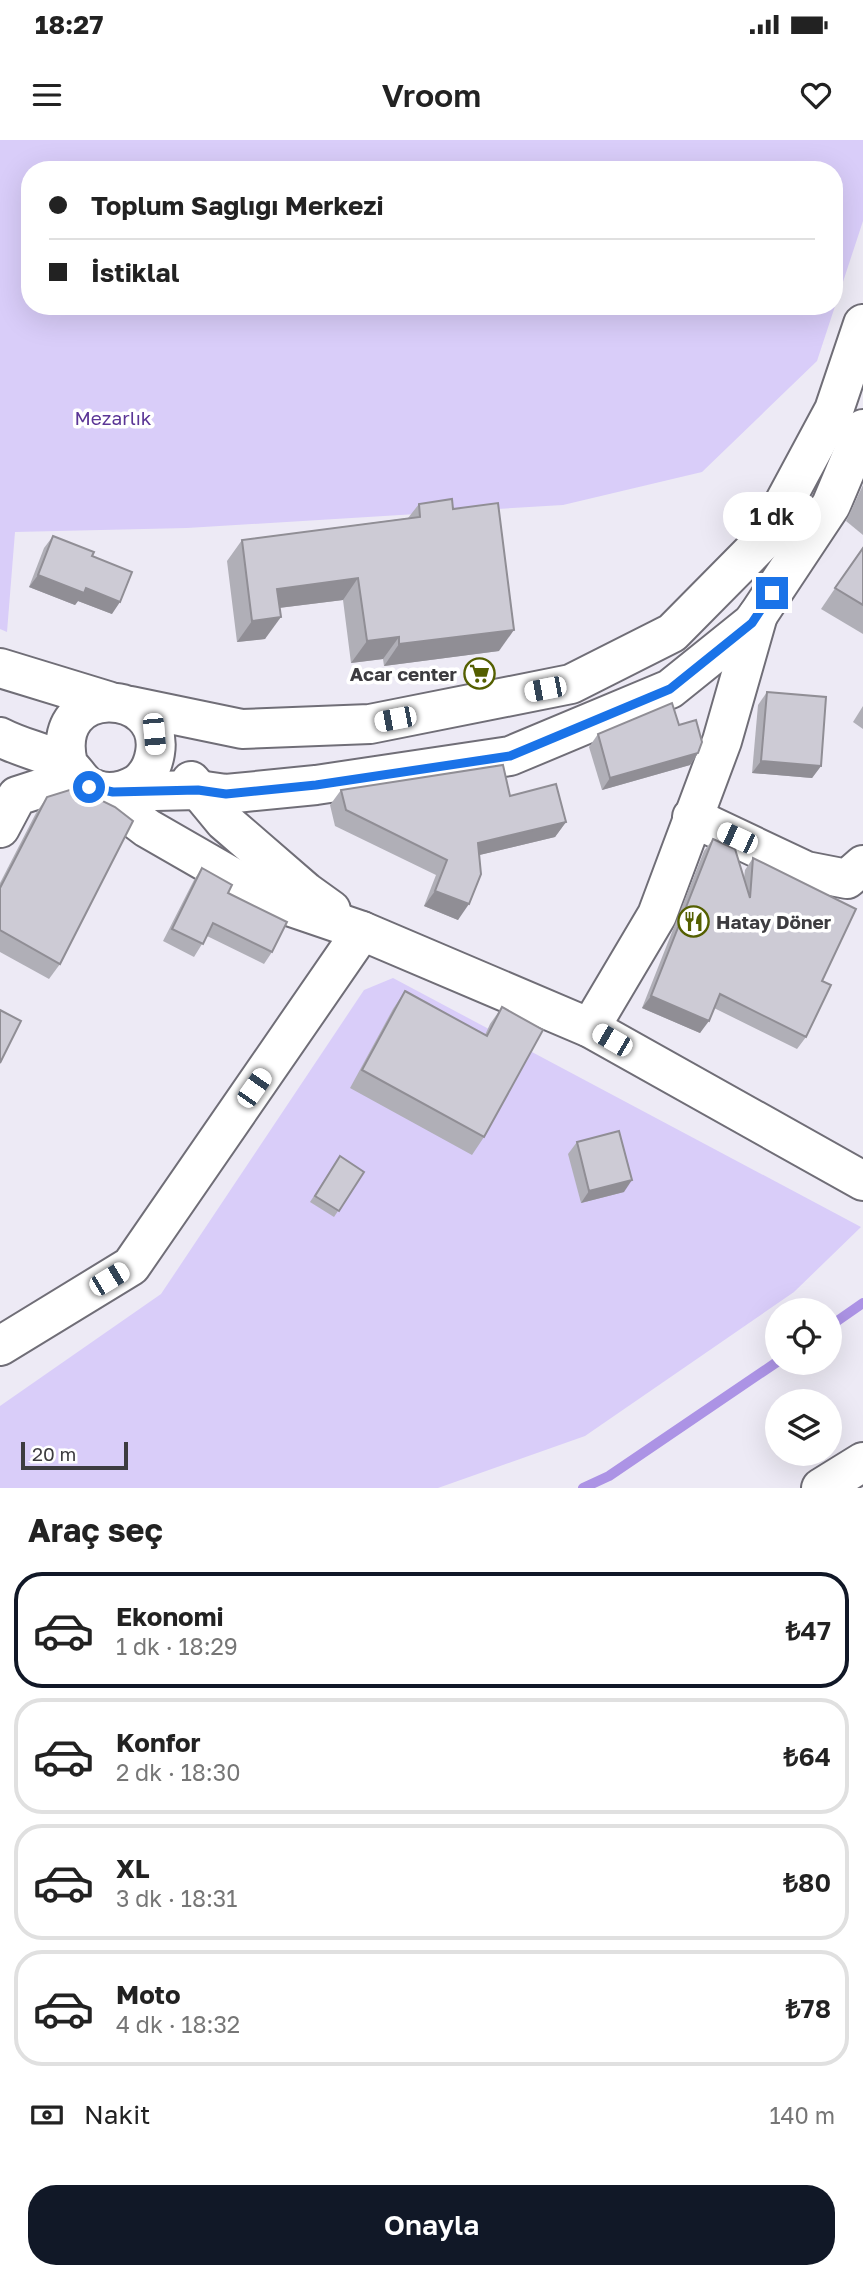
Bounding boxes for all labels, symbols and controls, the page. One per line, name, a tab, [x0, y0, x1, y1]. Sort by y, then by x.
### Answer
text: 18:27	[35, 9, 103, 40]
icon: menu	[28, 76, 66, 114]
text: Vroom	[382, 76, 481, 114]
icon: heart	[797, 76, 835, 114]
text: Toplum Saglıgı Merkezi	[91, 190, 384, 221]
text: İstiklal	[91, 257, 179, 288]
park label: Mezarlık	[74, 406, 152, 429]
callout: 1 dk	[723, 491, 821, 540]
text: 1 dk	[750, 502, 794, 530]
route end	[756, 577, 788, 609]
supermarket icon: Acar center	[463, 657, 497, 691]
place label: Acar center	[350, 662, 458, 685]
car	[523, 675, 568, 703]
car	[373, 705, 418, 733]
car	[142, 712, 167, 756]
route start	[73, 771, 105, 803]
car	[714, 820, 761, 856]
restaurant icon: Hatay Döner	[676, 905, 710, 939]
place label: Hatay Döner	[716, 910, 832, 933]
car	[589, 1020, 636, 1060]
car	[234, 1065, 275, 1111]
car	[86, 1259, 133, 1299]
map controls	[765, 1298, 842, 1466]
button: locate	[765, 1298, 842, 1375]
button: layers	[765, 1389, 842, 1466]
scale bar	[21, 1439, 128, 1471]
text: 20 m	[32, 1442, 76, 1465]
text: Araç seç	[28, 1511, 163, 1549]
icon: car	[32, 1599, 95, 1662]
text: Ekonomi	[116, 1601, 224, 1632]
text: ₺47	[786, 1615, 831, 1646]
text: 1 dk · 18:29	[116, 1632, 238, 1660]
icon: car	[32, 1725, 95, 1788]
text: Konfor	[116, 1727, 201, 1758]
text: ₺64	[784, 1741, 831, 1772]
text: 2 dk · 18:30	[116, 1758, 240, 1786]
icon: car	[32, 1851, 95, 1914]
text: XL	[116, 1853, 150, 1884]
text: ₺80	[783, 1867, 831, 1898]
text: 3 dk · 18:31	[116, 1884, 237, 1912]
icon: car	[32, 1977, 95, 2040]
text: Moto	[116, 1979, 181, 2010]
text: ₺78	[786, 1993, 831, 2024]
text: 4 dk · 18:32	[116, 2010, 240, 2038]
icon: cash	[28, 2096, 66, 2134]
text: Nakit	[84, 2099, 151, 2130]
text: 140 m	[769, 2101, 835, 2129]
button: Onayla	[28, 2185, 835, 2265]

